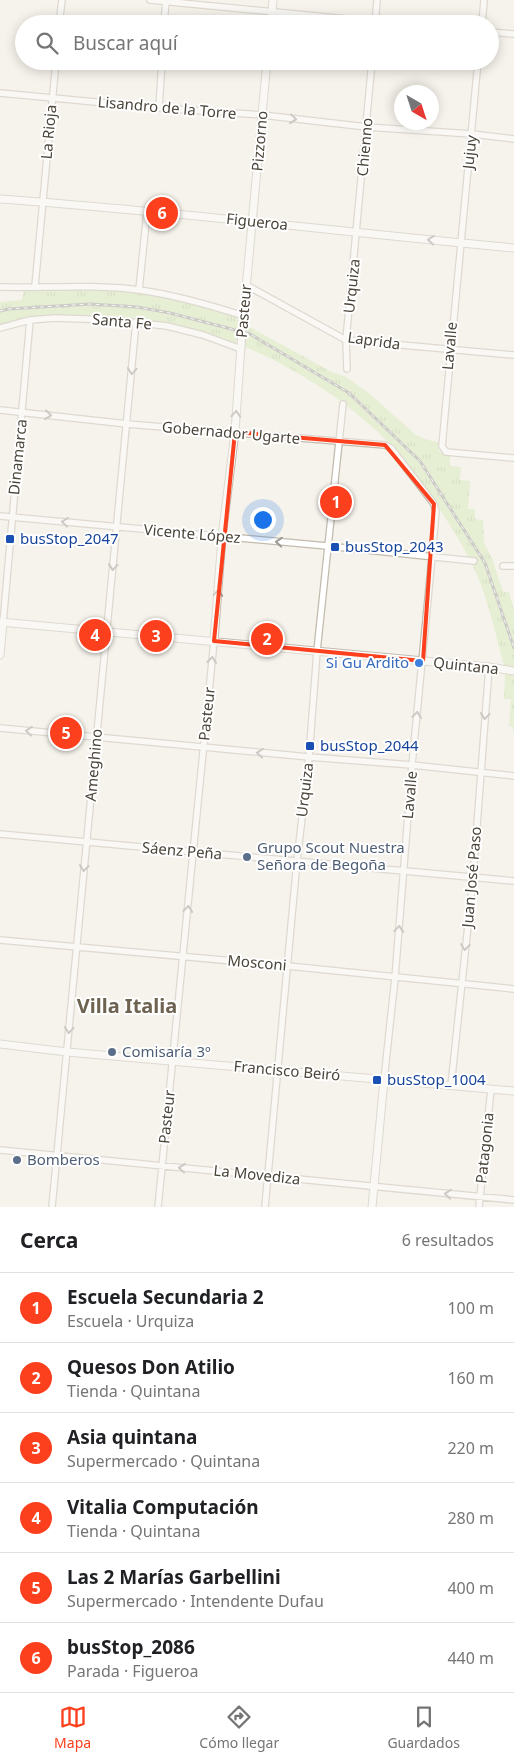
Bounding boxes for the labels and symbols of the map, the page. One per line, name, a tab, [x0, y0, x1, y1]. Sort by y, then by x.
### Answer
north arrow	[394, 85, 439, 130]
street label: Lisandro de la Torre	[97, 91, 237, 123]
street label: La Rioja	[36, 104, 60, 160]
street label: Pizzorno	[246, 110, 272, 172]
one-way arrow	[289, 113, 297, 124]
street label: Chienno	[351, 117, 377, 177]
street label: Jujuy	[457, 134, 481, 172]
pin: 6	[146, 194, 178, 232]
street label: Figueroa	[225, 208, 289, 234]
one-way arrow	[426, 235, 434, 246]
street label: Urquiza	[338, 258, 364, 314]
street label: Pasteur	[231, 283, 255, 339]
street label: Santa Fe	[91, 308, 153, 334]
street label: Lavalle	[437, 321, 461, 371]
street label: Laprida	[346, 326, 402, 354]
one-way arrow	[127, 367, 138, 375]
one-way arrow	[45, 409, 53, 420]
one-way arrow	[230, 409, 241, 417]
street label: Gobernador Ugarte	[161, 416, 301, 448]
street label: Dinamarca	[3, 418, 31, 496]
pin: 1	[320, 483, 352, 521]
your location	[250, 507, 276, 533]
one-way arrow	[60, 517, 68, 528]
street label: Vicente López	[143, 519, 241, 547]
place label: busStop_2047	[20, 528, 119, 548]
marker: busStop_2047	[4, 533, 16, 545]
one-way arrow	[274, 536, 282, 547]
place label: busStop_2043	[345, 536, 444, 556]
marker: busStop_2043	[329, 541, 341, 553]
one-way arrow	[107, 564, 118, 572]
one-way arrow	[212, 588, 223, 596]
pin: 4	[79, 616, 111, 654]
pin: 3	[140, 617, 172, 655]
pin: 2	[251, 620, 283, 658]
place label: Si Gu Ardito	[326, 652, 409, 672]
street label: Quintana	[432, 652, 500, 678]
one-way arrow	[206, 656, 217, 664]
marker: Si Gu Ardito	[413, 657, 425, 669]
street label: Pasteur	[193, 686, 219, 742]
one-way arrow	[411, 711, 422, 719]
one-way arrow	[480, 712, 491, 720]
pin: 5	[50, 714, 82, 752]
one-way arrow	[25, 726, 33, 737]
street label: Ameghino	[80, 728, 106, 802]
place label: busStop_2044	[320, 735, 419, 755]
marker: busStop_2044	[304, 740, 316, 752]
one-way arrow	[256, 747, 264, 758]
street label: Urquiza	[291, 762, 317, 818]
street label: Lavalle	[397, 770, 421, 820]
street label: Juan José Paso	[456, 826, 485, 930]
street label: Sáenz Peña	[141, 837, 223, 863]
place label: Grupo Scout Nuestra Señora de Begoña	[257, 837, 405, 874]
marker: Grupo Scout Nuestra Señora de Begoña	[241, 851, 253, 863]
one-way arrow	[79, 865, 90, 873]
one-way arrow	[182, 905, 193, 913]
one-way arrow	[393, 925, 404, 933]
one-way arrow	[460, 944, 471, 952]
street label: Mosconi	[227, 949, 287, 975]
district label: Villa Italia	[77, 992, 177, 1019]
one-way arrow	[63, 1026, 74, 1034]
place label: Comisaría 3º	[122, 1041, 211, 1061]
marker: Comisaría 3º	[106, 1046, 118, 1058]
street label: Francisco Beiró	[233, 1055, 341, 1085]
place label: busStop_1004	[387, 1069, 486, 1089]
marker: busStop_1004	[371, 1074, 383, 1086]
street label: Pasteur	[153, 1089, 179, 1145]
street label: Patagonia	[470, 1111, 498, 1184]
place label: Bomberos	[27, 1149, 100, 1169]
marker: Bomberos	[11, 1154, 23, 1166]
street label: La Movediza	[213, 1160, 302, 1189]
one-way arrow	[178, 1163, 186, 1174]
one-way arrow	[444, 1188, 452, 1199]

